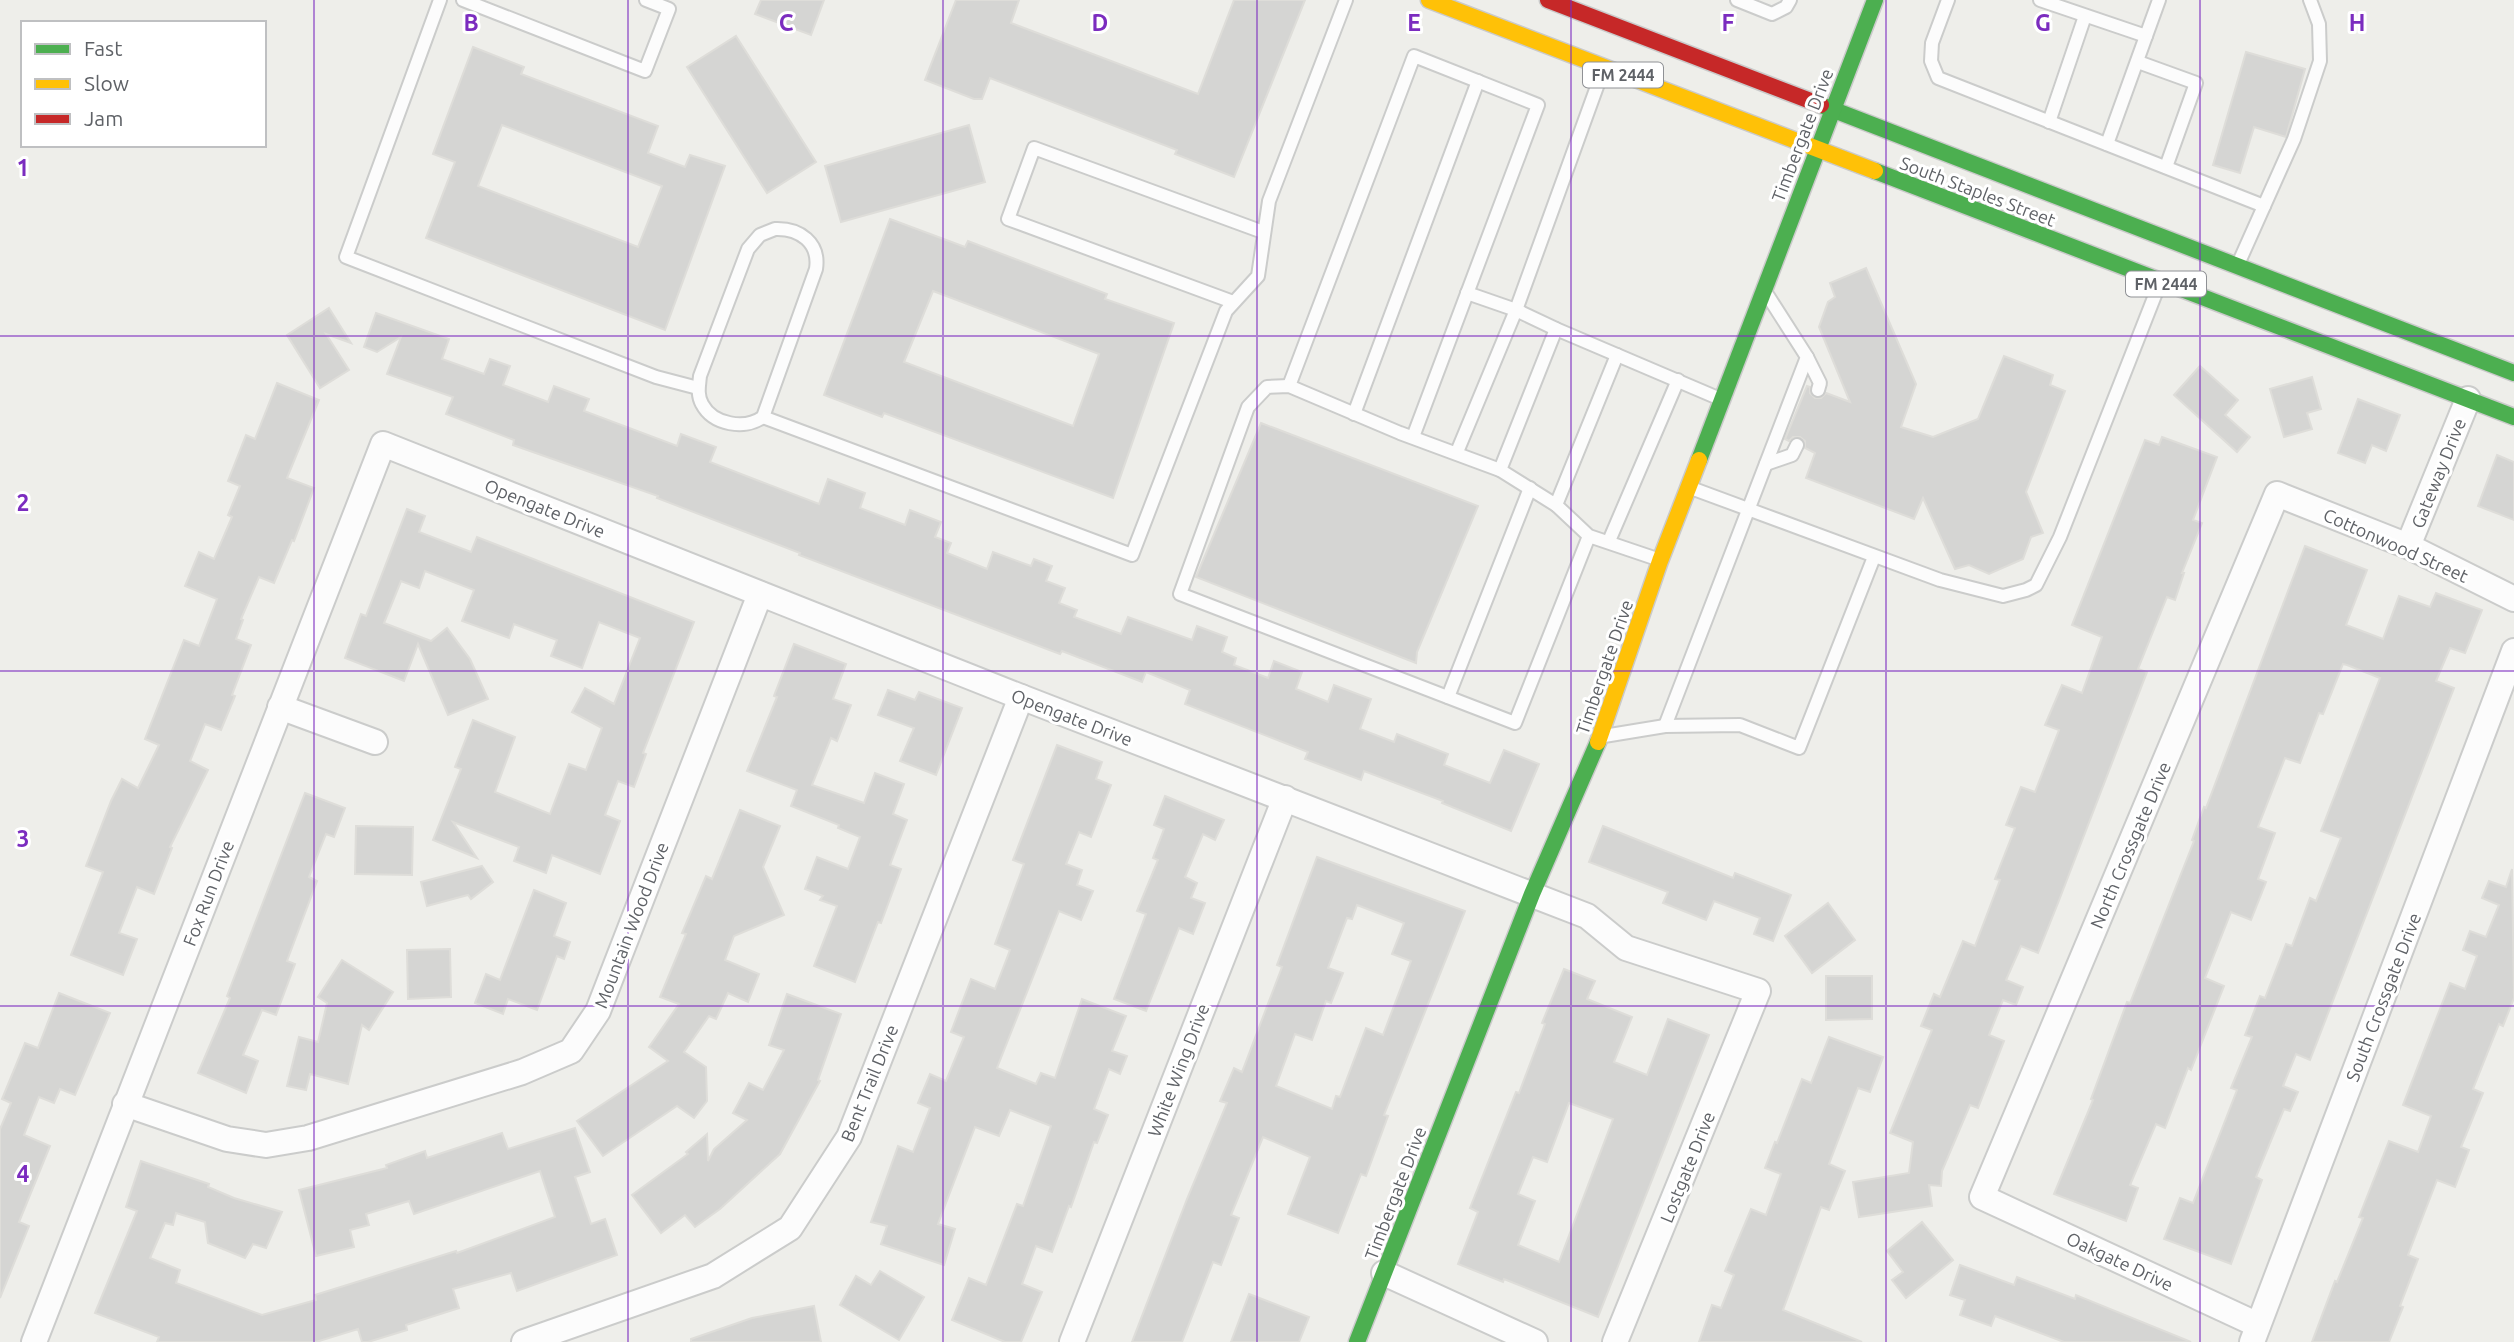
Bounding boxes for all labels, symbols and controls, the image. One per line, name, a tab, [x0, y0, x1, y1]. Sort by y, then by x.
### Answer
text: B	[463, 10, 479, 35]
text: C	[779, 10, 794, 35]
text: D	[1092, 10, 1108, 35]
text: E	[1407, 10, 1421, 35]
text: F	[1722, 10, 1735, 35]
text: G	[2035, 10, 2051, 35]
text: H	[2349, 10, 2365, 35]
legend	[21, 21, 266, 147]
text: Fast	[84, 36, 122, 60]
road number: FM 2444	[1583, 62, 1663, 88]
street label: Timbergate Drive	[1767, 66, 1837, 204]
text: Slow	[84, 71, 129, 95]
text: Jam	[84, 106, 123, 130]
street label: South Staples Street	[1897, 152, 2059, 230]
text: 1	[17, 155, 29, 180]
road number: FM 2444	[2126, 272, 2206, 296]
street label: Gateway Drive	[2407, 415, 2469, 531]
street label: Opengate Drive	[482, 475, 608, 541]
text: 2	[17, 490, 29, 515]
street label: Cottonwood Street	[2321, 504, 2471, 586]
street label: Timbergate Drive	[1572, 597, 1636, 737]
street label: Opengate Drive	[1009, 685, 1135, 749]
street label: North Crossgate Drive	[2086, 759, 2174, 931]
text: 3	[17, 826, 29, 851]
street label: Fox Run Drive	[179, 837, 237, 949]
street label: Mountain Wood Drive	[590, 839, 672, 1011]
street label: South Crossgate Drive	[2342, 910, 2424, 1084]
street label: White Wing Drive	[1143, 1001, 1213, 1139]
street label: Bent Trail Drive	[836, 1022, 902, 1144]
street label: Lostgate Drive	[1656, 1109, 1718, 1225]
street label: Timbergate Drive	[1360, 1124, 1430, 1262]
text: 4	[17, 1161, 30, 1186]
street label: Oakgate Drive	[2064, 1228, 2176, 1294]

